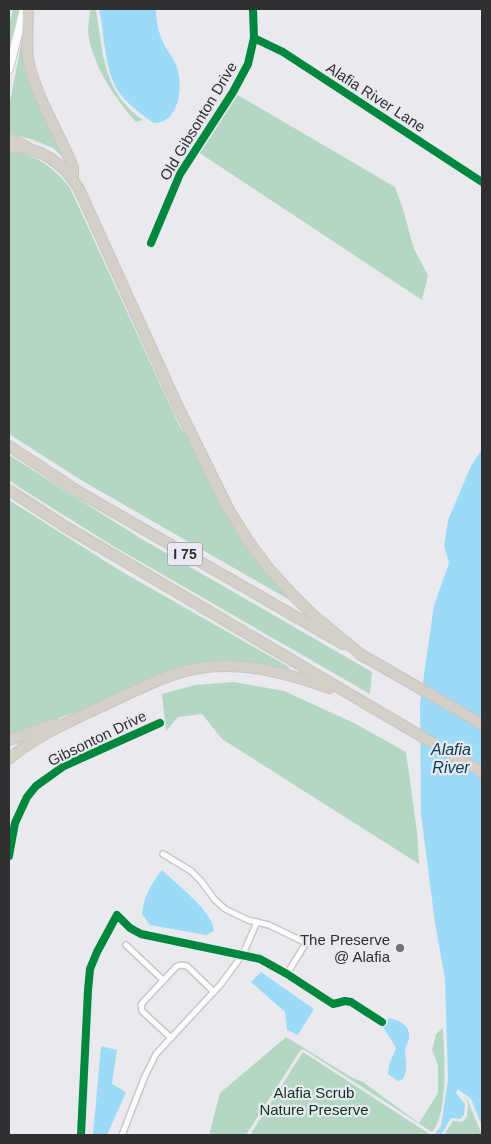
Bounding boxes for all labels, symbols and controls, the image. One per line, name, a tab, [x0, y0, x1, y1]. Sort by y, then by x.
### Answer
street label: Old Gibsonton Drive	[156, 59, 240, 183]
street label: Alafia River Lane	[323, 59, 429, 135]
road number: I 75	[168, 542, 202, 566]
street label: Gibsonton Drive	[45, 707, 149, 769]
water label: Alafia River	[430, 741, 471, 776]
place label: The Preserve @ Alafia	[300, 931, 391, 965]
marker: The Preserve @ Alafia	[394, 942, 406, 954]
park label: Alafia Scrub Nature Preserve	[259, 1084, 369, 1118]

